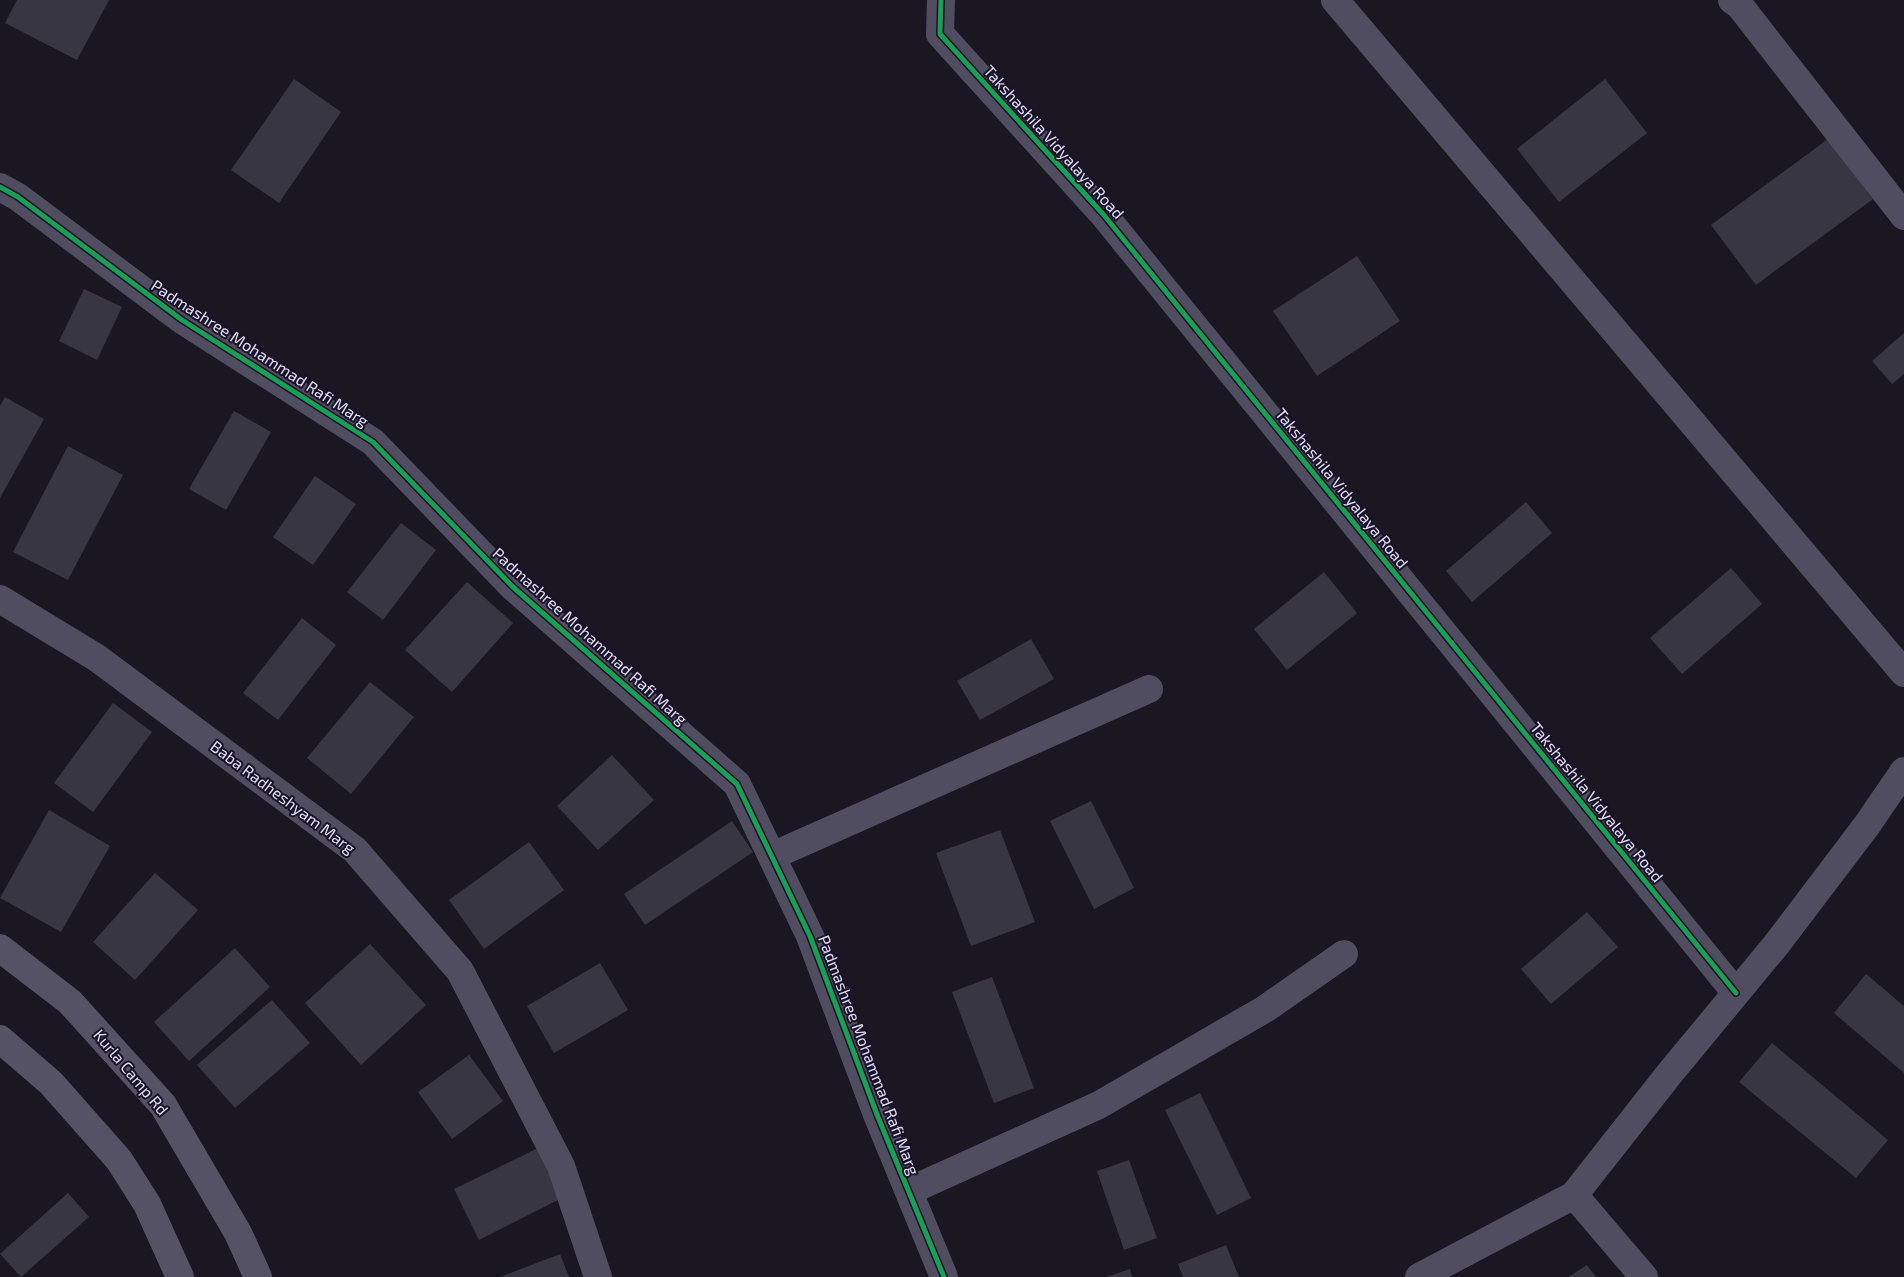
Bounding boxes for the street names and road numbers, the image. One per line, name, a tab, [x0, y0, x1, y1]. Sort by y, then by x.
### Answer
street label: Takshashila Vidyalaya Road	[980, 61, 1128, 222]
street label: Padmashree Mohammad Rafi Marg	[148, 275, 373, 430]
street label: Takshashila Vidyalaya Road	[1272, 404, 1413, 571]
street label: Padmashree Mohammad Rafi Marg	[489, 543, 692, 728]
street label: Takshashila Vidyalaya Road	[1527, 718, 1668, 885]
street label: Baba Radheshyam Marg	[207, 736, 359, 857]
street label: Padmashree Mohammad Rafi Marg	[815, 932, 924, 1177]
street label: Kurla Camp Rd	[90, 1025, 173, 1118]

